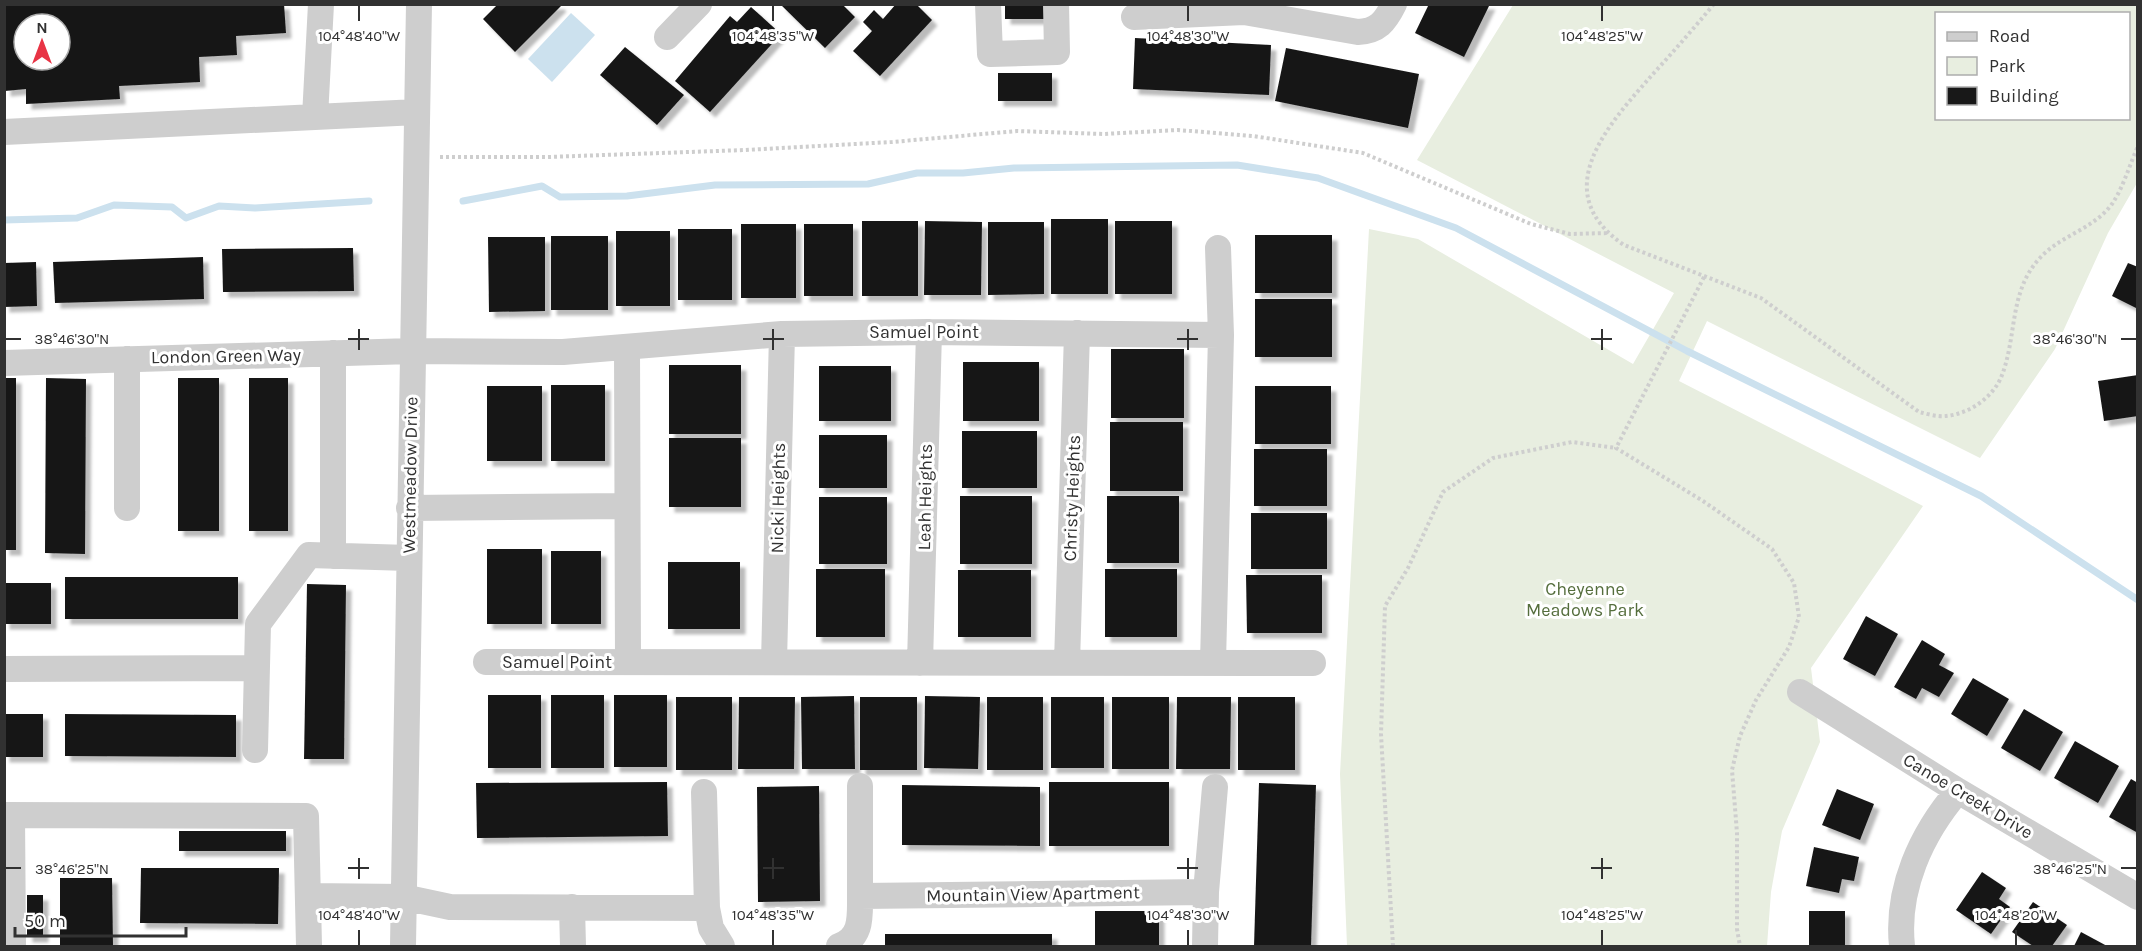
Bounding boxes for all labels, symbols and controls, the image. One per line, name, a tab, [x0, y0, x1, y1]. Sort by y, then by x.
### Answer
north arrow	[12, 12, 72, 72]
legend	[1935, 12, 2130, 120]
text: N	[36, 18, 48, 37]
text: Road	[1989, 25, 2030, 47]
text: 104°48'40"W	[318, 27, 401, 45]
text: 104°48'35"W	[732, 27, 815, 45]
text: 104°48'30"W	[1147, 27, 1230, 45]
text: 104°48'25"W	[1561, 27, 1644, 45]
text: Park	[1989, 55, 2026, 77]
text: Building	[1989, 85, 2059, 107]
street label: Samuel Point	[869, 321, 979, 343]
text: 38°46'30"N	[35, 330, 109, 348]
text: 38°46'30"N	[2033, 330, 2107, 348]
street label: London Green Way	[151, 344, 302, 368]
street label: Westmeadow Drive	[398, 396, 422, 554]
street label: Christy Heights	[1059, 434, 1085, 562]
street label: Nicki Heights	[766, 442, 790, 554]
street label: Leah Heights	[913, 444, 937, 550]
park label: Cheyenne Meadows Park	[1526, 578, 1644, 621]
street label: Samuel Point	[502, 651, 612, 673]
street label: Canoe Creek Drive	[1899, 749, 2037, 843]
text: 38°46'25"N	[35, 860, 109, 878]
text: 38°46'25"N	[2033, 860, 2107, 878]
street label: Mountain View Apartment	[926, 881, 1140, 907]
scale bar	[15, 900, 186, 938]
text: 104°48'40"W	[318, 906, 401, 924]
text: 104°48'35"W	[732, 906, 815, 924]
text: 104°48'30"W	[1147, 906, 1230, 924]
text: 104°48'25"W	[1561, 906, 1644, 924]
text: 104°48'20"W	[1975, 906, 2058, 924]
text: 50 m	[24, 910, 66, 932]

